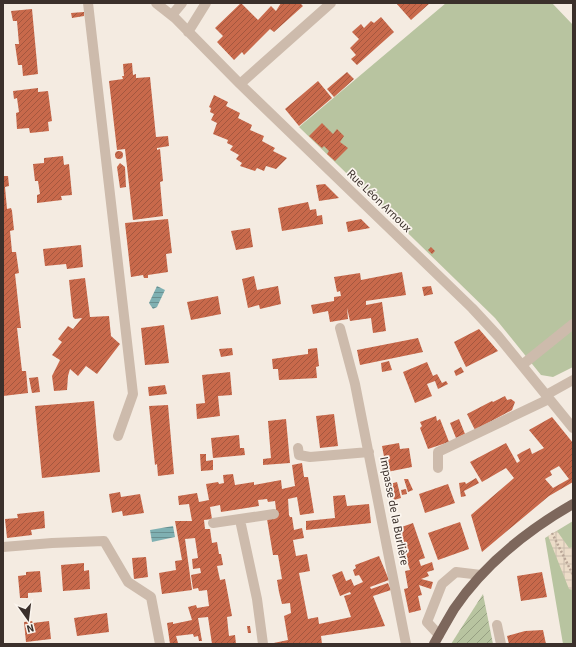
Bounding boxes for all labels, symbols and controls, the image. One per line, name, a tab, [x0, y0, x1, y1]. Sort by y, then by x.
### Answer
street label: Rue Léon Arnoux	[343, 166, 416, 237]
street label: Impasse de la Burlière	[375, 455, 413, 567]
north arrow	[8, 599, 48, 639]
text: N	[25, 620, 36, 636]

